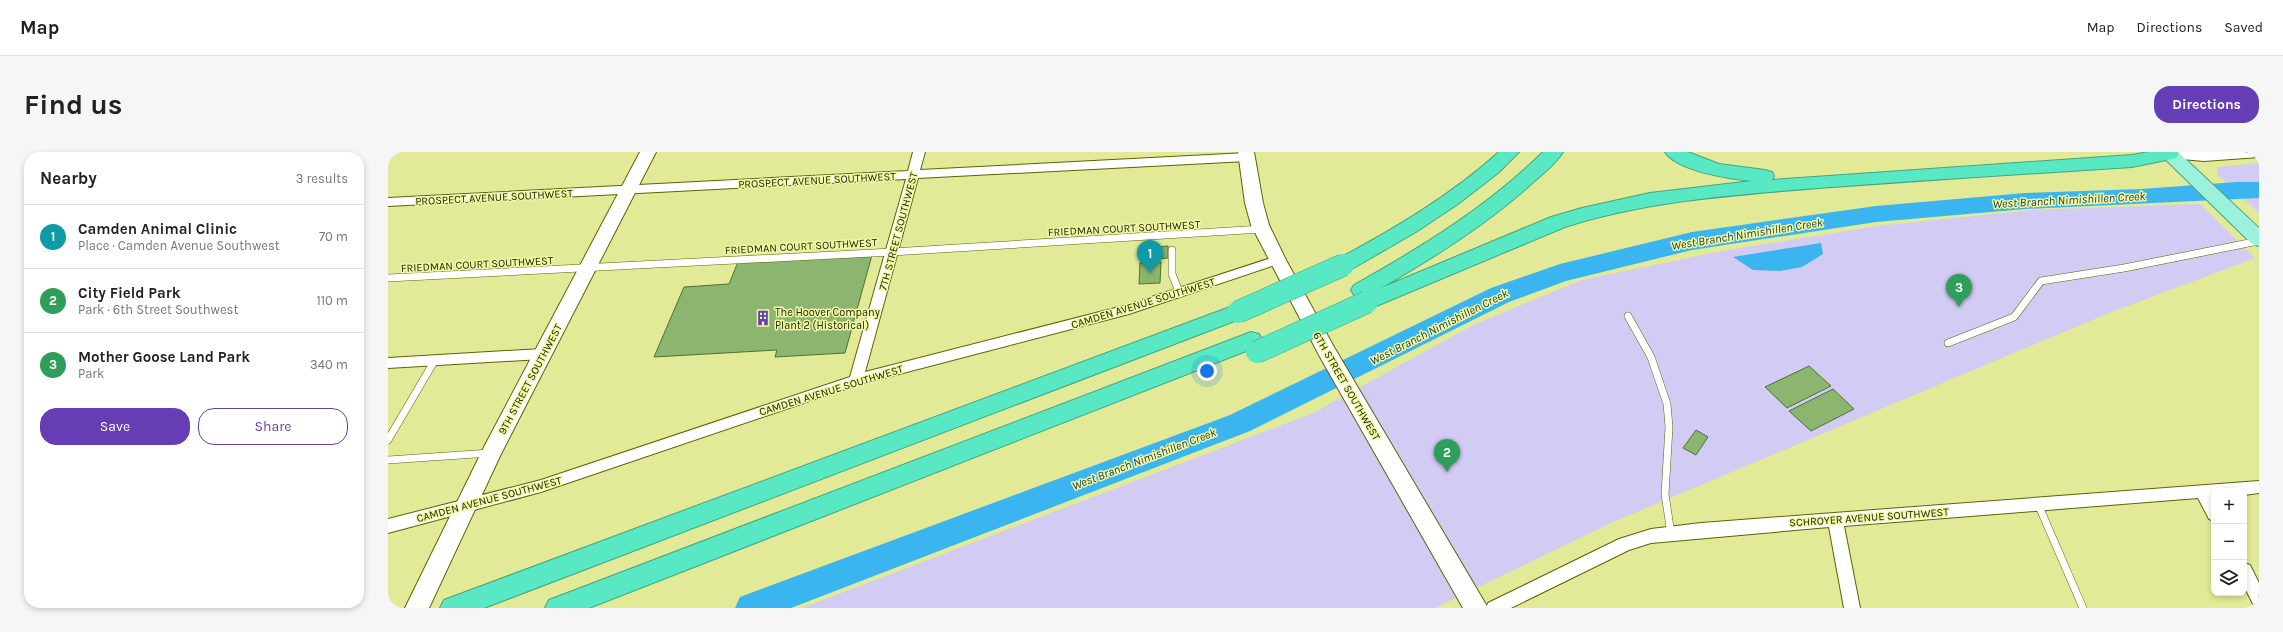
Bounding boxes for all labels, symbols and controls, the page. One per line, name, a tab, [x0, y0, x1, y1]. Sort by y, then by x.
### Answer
text: Map	[20, 17, 59, 39]
text: Map	[2087, 19, 2115, 36]
text: Directions	[2137, 19, 2202, 36]
text: Saved	[2224, 19, 2263, 36]
button: Directions	[2154, 86, 2259, 123]
text: Find us	[24, 88, 123, 121]
text: Nearby	[40, 168, 97, 188]
street label: PROSPECT AVENUE SOUTHWEST	[738, 170, 897, 191]
street label: 7TH STREET SOUTHWEST	[876, 170, 921, 292]
text: 3 results	[296, 171, 348, 186]
street label: PROSPECT AVENUE SOUTHWEST	[415, 187, 574, 208]
water label: West Branch Nimishillen Creek	[1992, 189, 2147, 211]
water label: West Branch Nimishillen Creek	[1670, 215, 1825, 253]
street label: FRIEDMAN COURT SOUTHWEST	[1047, 218, 1201, 239]
text: Camden Animal Clinic	[78, 220, 237, 238]
text: 1	[51, 229, 55, 244]
text: 70 m	[319, 229, 348, 244]
street label: FRIEDMAN COURT SOUTHWEST	[724, 236, 878, 257]
text: Place · Camden Avenue Southwest	[78, 238, 280, 253]
pin: 1	[1137, 240, 1163, 273]
street label: FRIEDMAN COURT SOUTHWEST	[400, 254, 554, 275]
pin: 3	[1946, 274, 1972, 307]
street label: CAMDEN AVENUE SOUTHWEST	[1070, 275, 1217, 332]
text: City Field Park	[78, 284, 181, 302]
water label: West Branch Nimishillen Creek	[1368, 286, 1511, 368]
text: 2	[49, 293, 57, 308]
text: 110 m	[316, 293, 348, 308]
text: Park · 6th Street Southwest	[78, 302, 238, 317]
place label: The Hoover Company Plant 2 (Historical)	[775, 306, 880, 332]
building icon: The Hoover Company Plant 2 (Historical)	[754, 309, 772, 327]
street label: 9TH STREET SOUTHWEST	[496, 321, 565, 437]
street label: 6TH STREET SOUTHWEST	[1310, 330, 1383, 443]
text: Mother Goose Land Park	[78, 348, 250, 366]
text: 3	[49, 357, 57, 372]
text: 340 m	[310, 357, 348, 372]
your location	[1197, 361, 1217, 381]
street label: CAMDEN AVENUE SOUTHWEST	[758, 362, 905, 419]
text: Park	[78, 366, 104, 381]
button: Save	[40, 408, 190, 445]
button: Share	[198, 408, 348, 445]
water label: West Branch Nimishillen Creek	[1070, 425, 1219, 493]
pin: 2	[1434, 439, 1460, 472]
street label: CAMDEN AVENUE SOUTHWEST	[415, 474, 564, 525]
map controls	[2211, 488, 2247, 596]
button: +	[2211, 488, 2247, 524]
street label: SCHROYER AVENUE SOUTHWEST	[1789, 505, 1950, 530]
button: −	[2211, 524, 2247, 560]
button: layers	[2211, 560, 2247, 596]

